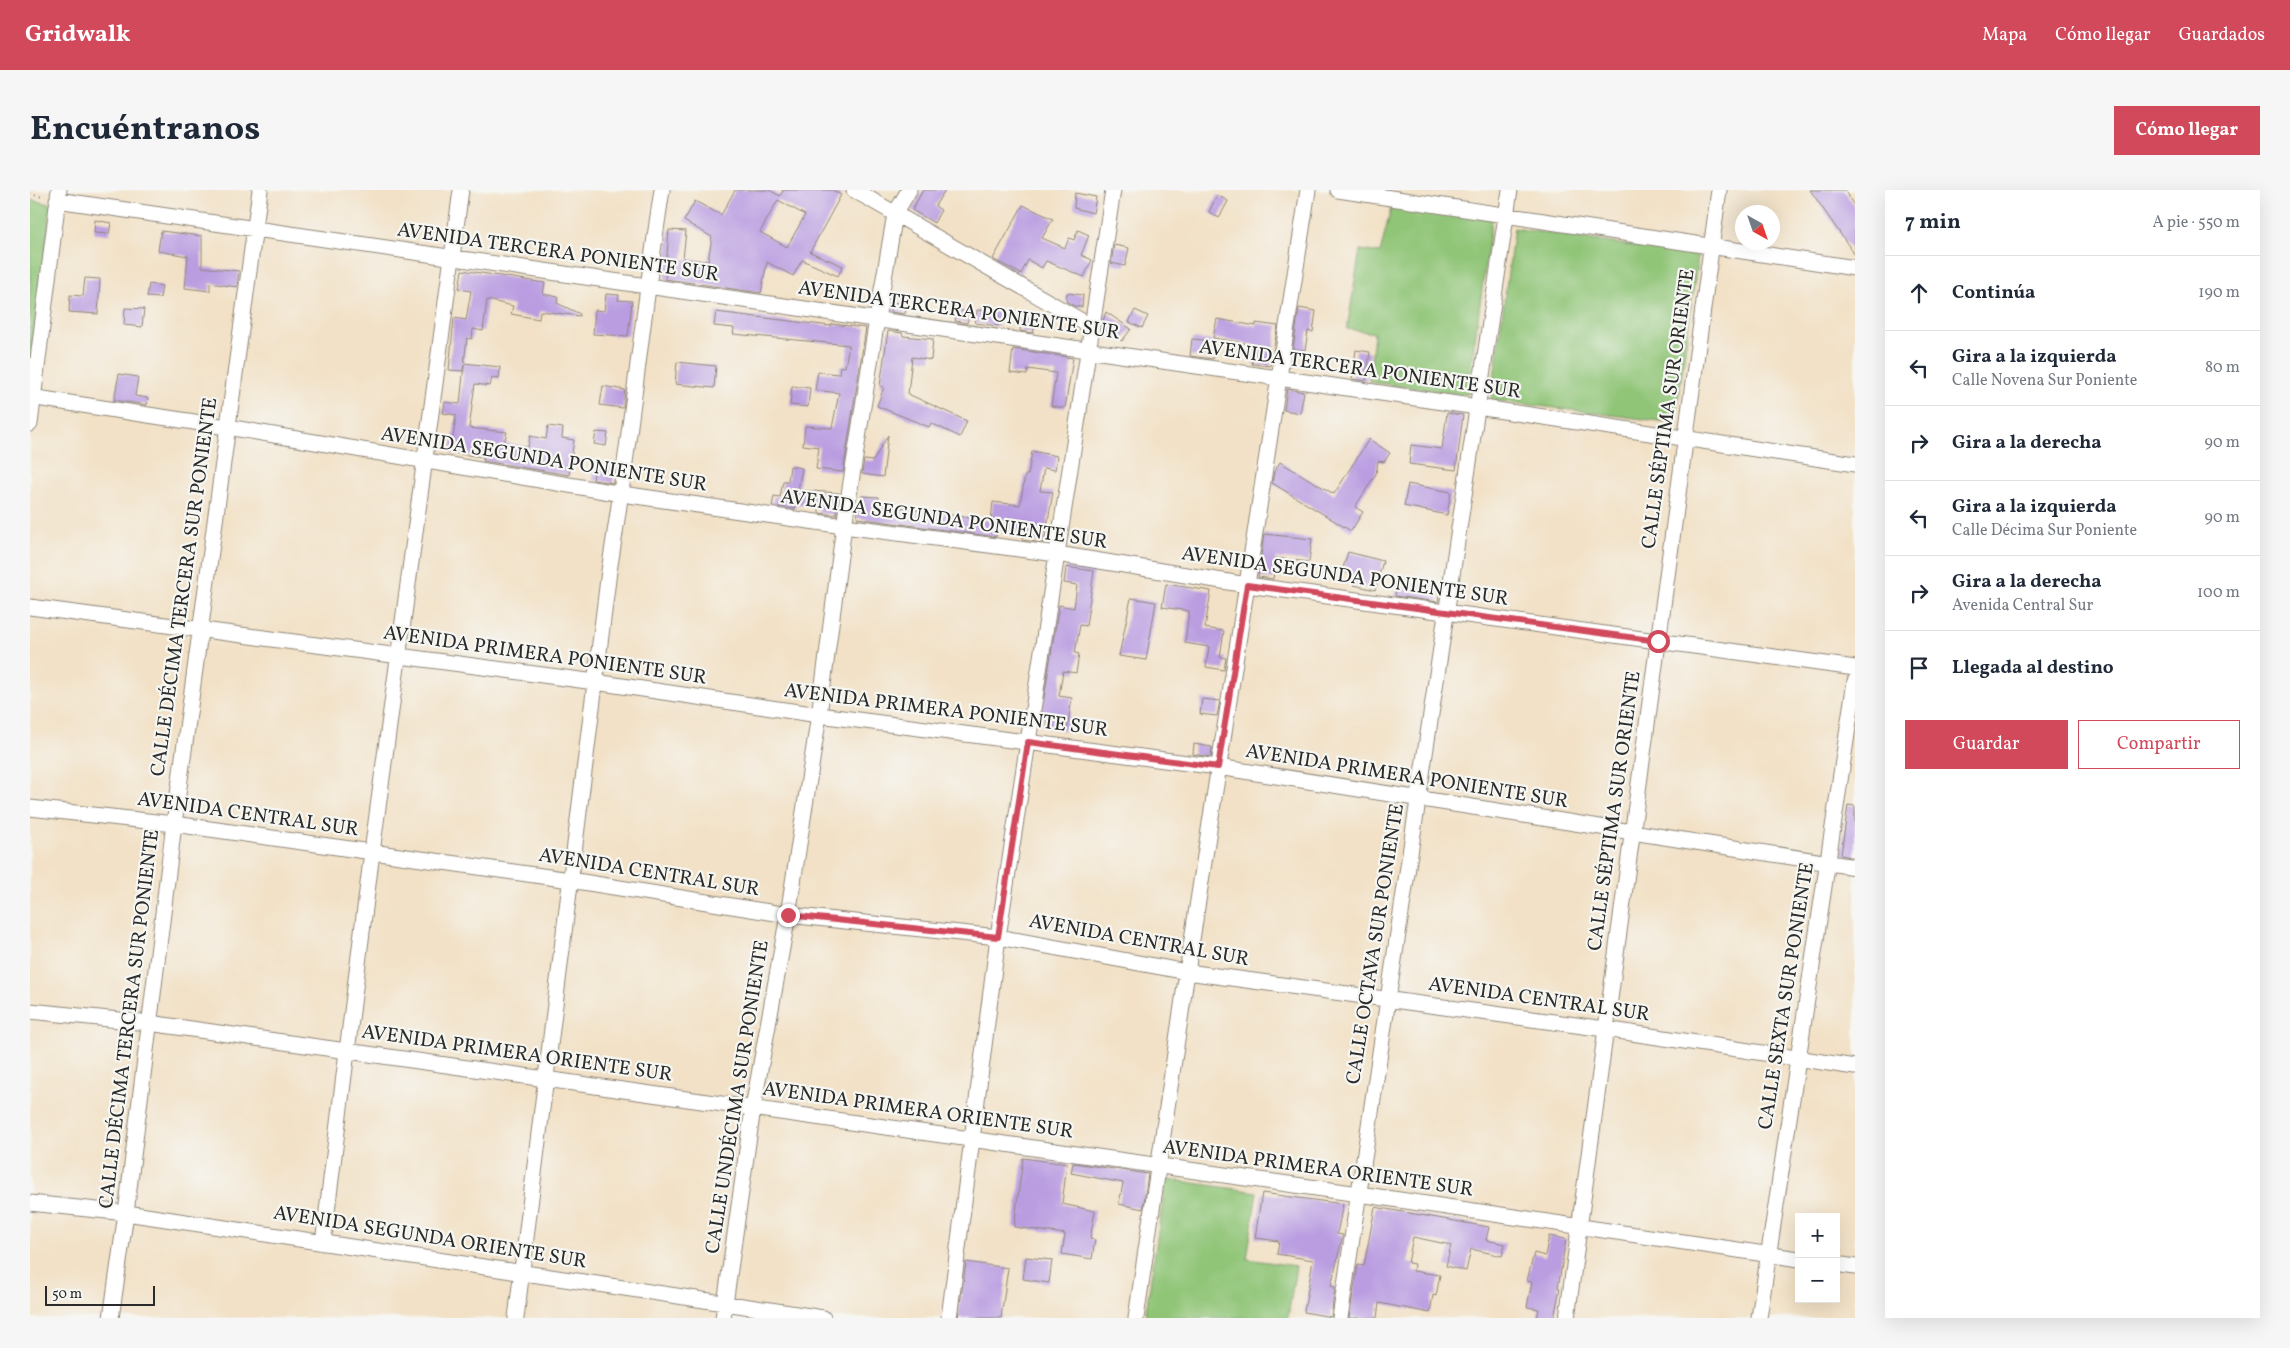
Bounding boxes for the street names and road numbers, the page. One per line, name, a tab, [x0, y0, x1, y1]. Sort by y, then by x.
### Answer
street label: AVENIDA TERCERA PONIENTE SUR	[395, 217, 721, 289]
street label: CALLE SÉPTIMA SUR ORIENTE	[1635, 267, 1703, 551]
street label: AVENIDA TERCERA PONIENTE SUR	[796, 275, 1122, 347]
street label: AVENIDA TERCERA PONIENTE SUR	[1197, 334, 1523, 406]
street label: CALLE DÉCIMA TERCERA SUR PONIENTE	[145, 396, 225, 778]
street label: AVENIDA SEGUNDA PONIENTE SUR	[379, 420, 709, 500]
street label: AVENIDA SEGUNDA PONIENTE SUR	[779, 483, 1110, 557]
street label: AVENIDA SEGUNDA PONIENTE SUR	[1180, 540, 1511, 614]
street label: AVENIDA PRIMERA PONIENTE SUR	[382, 619, 709, 693]
street label: CALLE SÉPTIMA SUR ORIENTE	[1581, 669, 1649, 953]
street label: AVENIDA PRIMERA PONIENTE SUR	[782, 677, 1110, 745]
street label: AVENIDA PRIMERA PONIENTE SUR	[1244, 738, 1571, 816]
street label: AVENIDA CENTRAL SUR	[135, 786, 361, 844]
street label: CALLE OCTAVA SUR PONIENTE	[1340, 802, 1412, 1086]
street label: CALLE DÉCIMA TERCERA SUR PONIENTE	[93, 828, 167, 1210]
street label: AVENIDA CENTRAL SUR	[537, 842, 762, 904]
street label: CALLE SEXTA SUR PONIENTE	[1752, 860, 1822, 1132]
street label: AVENIDA CENTRAL SUR	[1027, 908, 1252, 974]
street label: CALLE UNDÉCIMA SUR PONIENTE	[699, 938, 777, 1256]
street label: AVENIDA CENTRAL SUR	[1426, 971, 1652, 1029]
street label: AVENIDA PRIMERA ORIENTE SUR	[360, 1018, 674, 1090]
street label: AVENIDA PRIMERA ORIENTE SUR	[761, 1075, 1075, 1147]
street label: AVENIDA PRIMERA ORIENTE SUR	[1161, 1133, 1475, 1205]
street label: AVENIDA SEGUNDA ORIENTE SUR	[271, 1199, 589, 1277]

